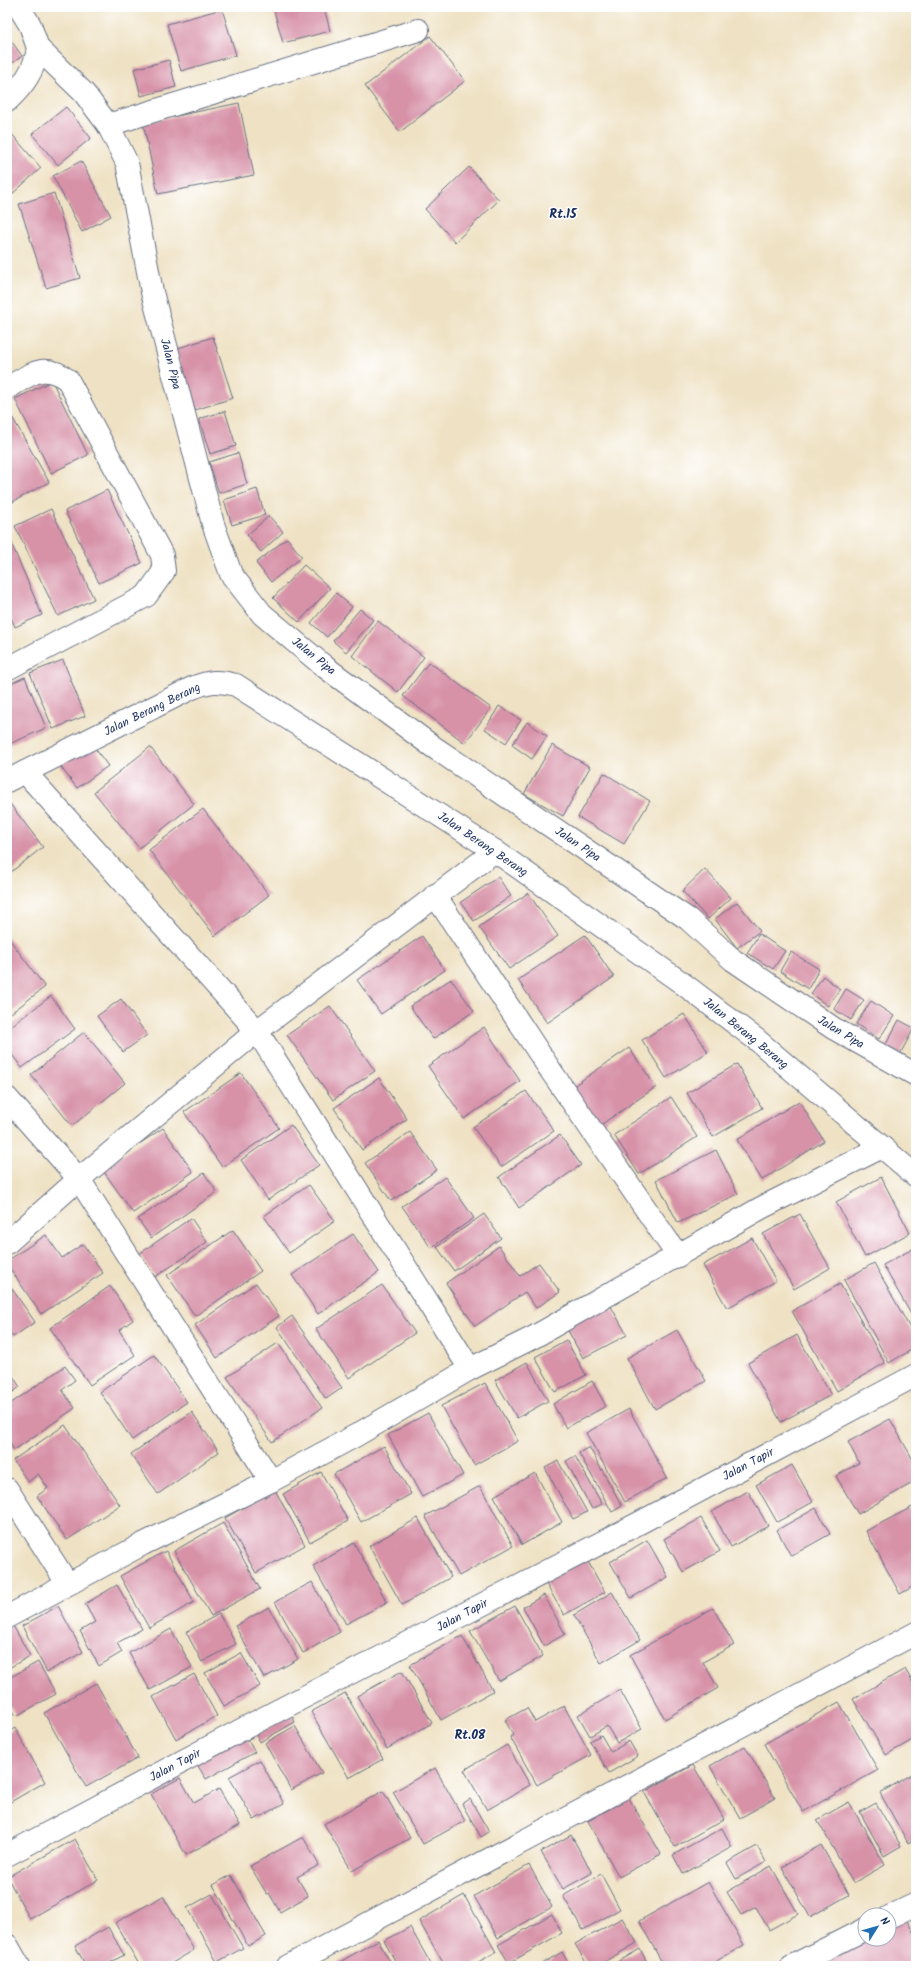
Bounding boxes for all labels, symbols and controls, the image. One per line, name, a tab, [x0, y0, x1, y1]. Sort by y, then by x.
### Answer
district label: Rt.15	[549, 204, 578, 225]
street label: Jalan Pipa	[155, 337, 186, 392]
street label: Jalan Pipa	[288, 633, 340, 680]
street label: Jalan Berang Berang	[101, 678, 204, 741]
street label: Jalan Berang Berang	[434, 807, 532, 882]
street label: Jalan Pipa	[551, 822, 605, 867]
street label: Jalan Berang Berang	[699, 993, 793, 1074]
street label: Jalan Pipa	[814, 1011, 868, 1054]
street label: Jalan Tapir	[719, 1443, 778, 1486]
street label: Jalan Tapir	[433, 1594, 492, 1637]
district label: Rt.08	[454, 1725, 486, 1746]
street label: Jalan Tapir	[146, 1744, 205, 1787]
north arrow	[857, 1907, 897, 1947]
text: N	[875, 1913, 893, 1930]

